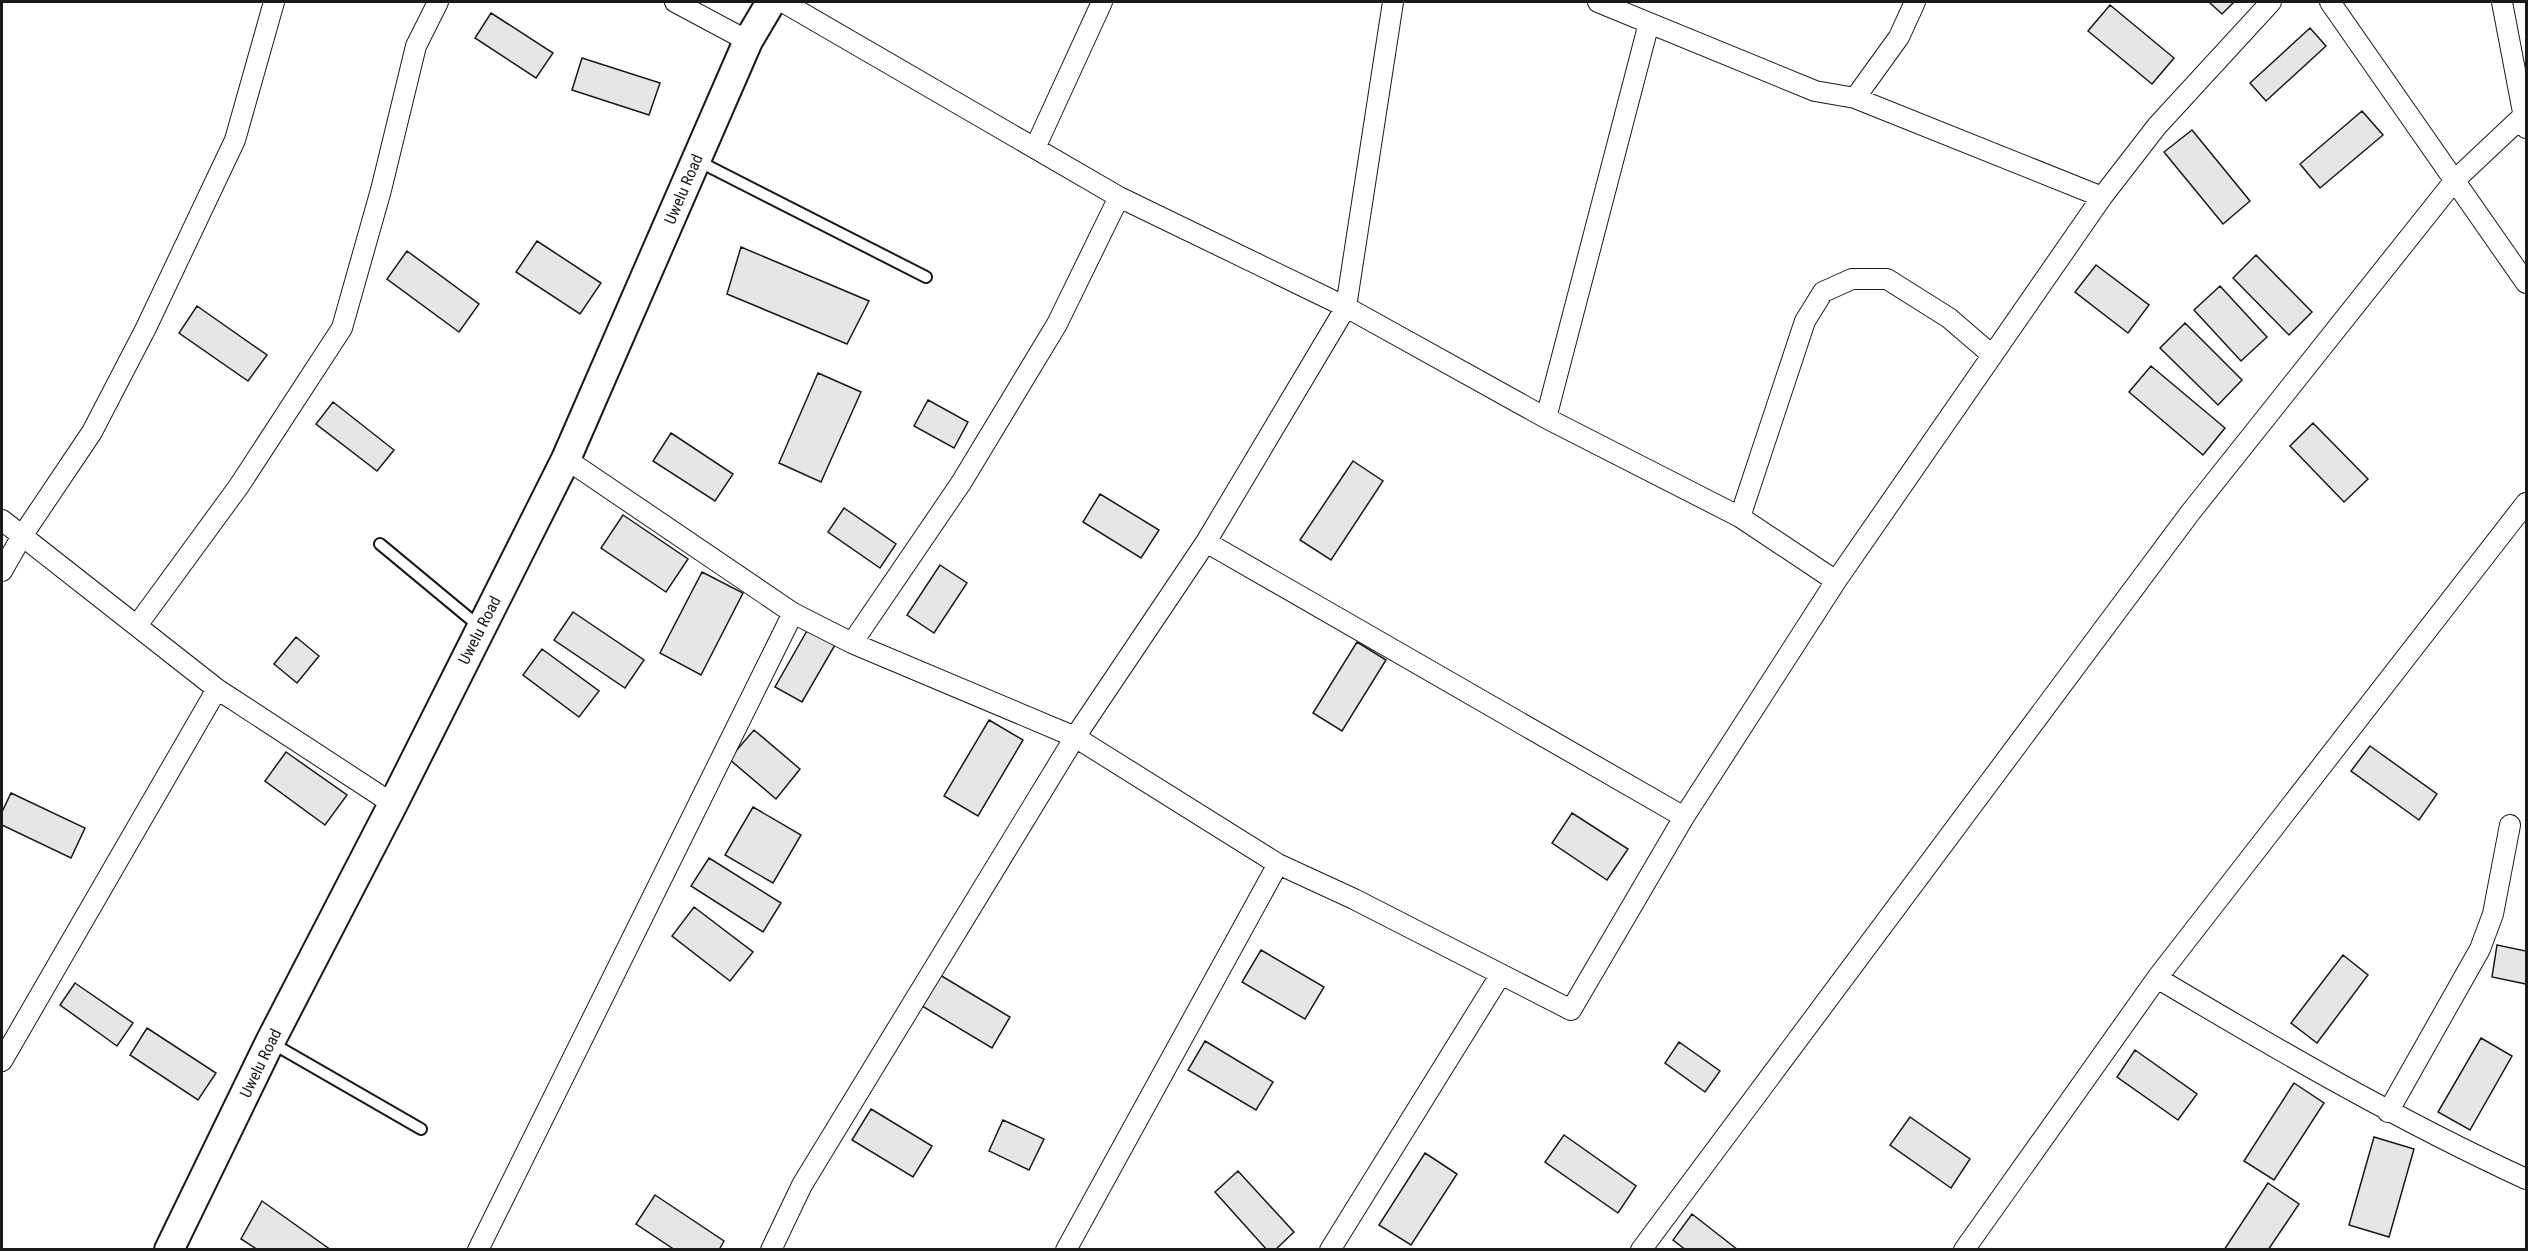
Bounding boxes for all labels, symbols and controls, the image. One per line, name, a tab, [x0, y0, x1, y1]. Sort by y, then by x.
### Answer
street label: Uwelu Road	[660, 151, 707, 227]
street label: Uwelu Road	[454, 593, 505, 668]
street label: Uwelu Road	[236, 1026, 285, 1101]

